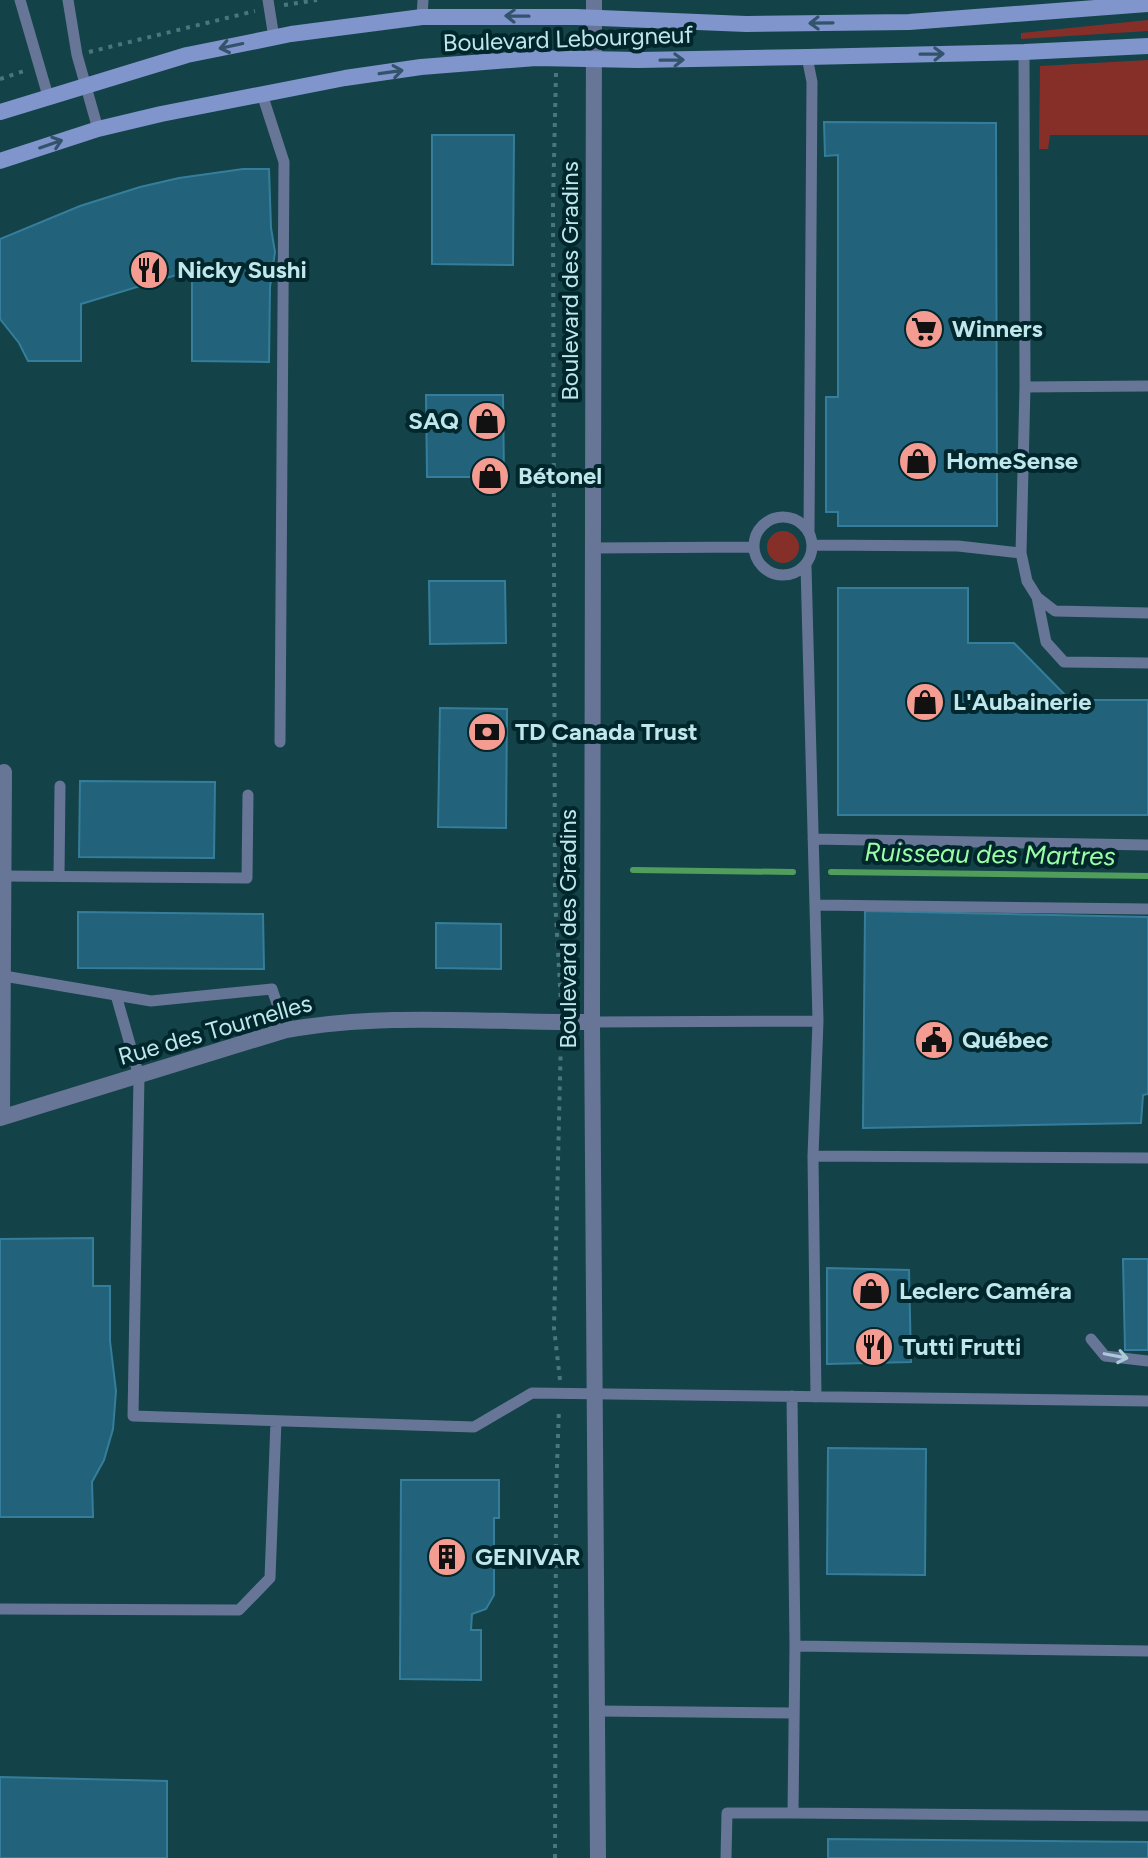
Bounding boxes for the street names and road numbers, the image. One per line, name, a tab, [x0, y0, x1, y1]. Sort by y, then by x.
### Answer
street label: Boulevard Lebourgneuf	[442, 20, 694, 57]
street label: Boulevard des Gradins	[555, 161, 584, 401]
street label: Boulevard des Gradins	[553, 809, 582, 1049]
street label: Rue des Tournelles	[115, 988, 315, 1071]

